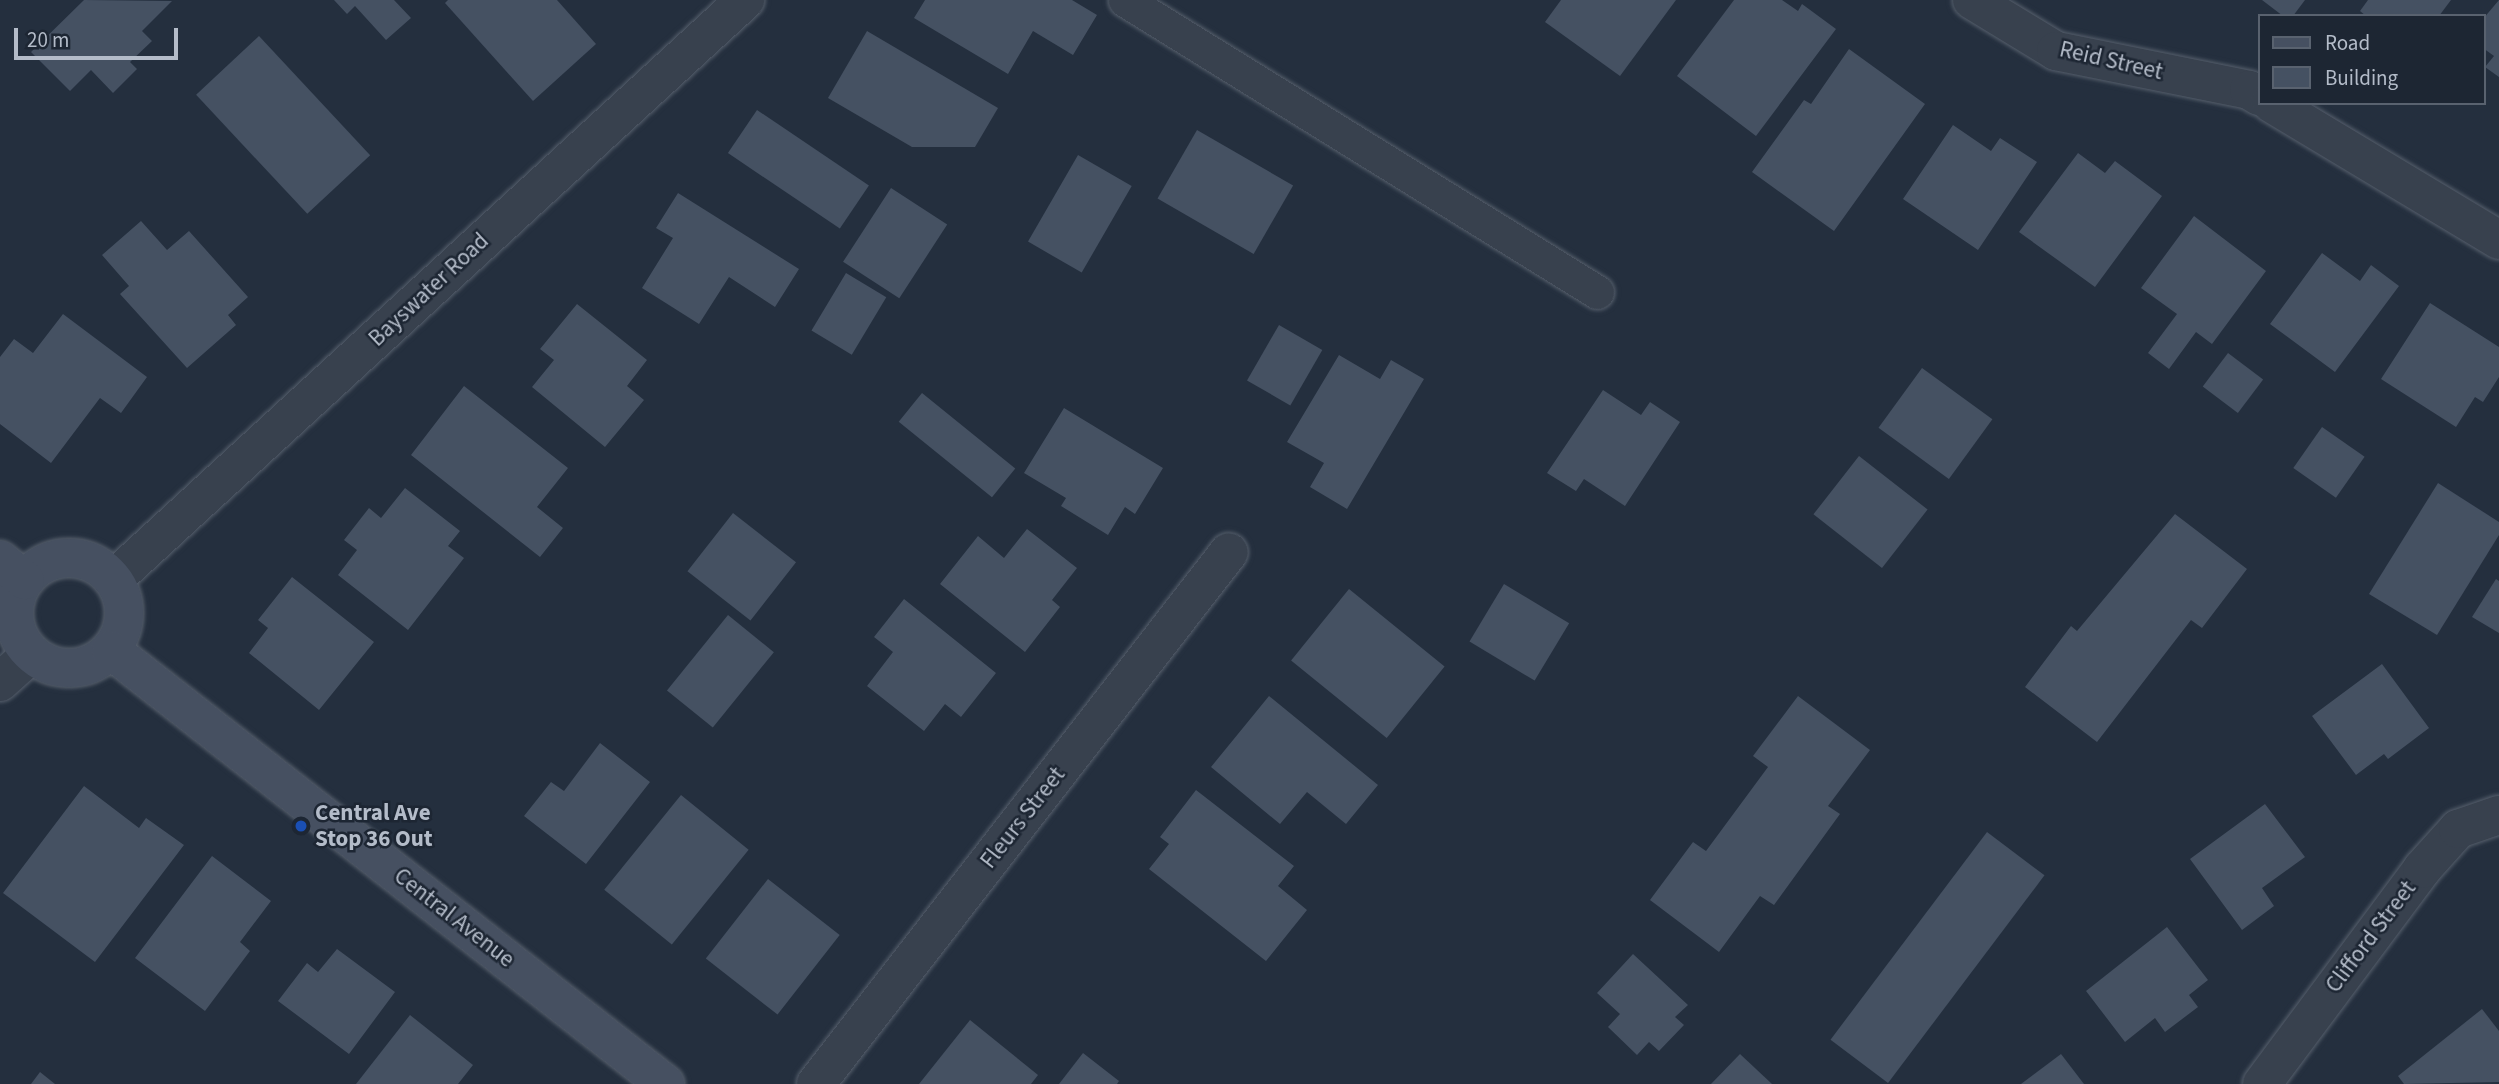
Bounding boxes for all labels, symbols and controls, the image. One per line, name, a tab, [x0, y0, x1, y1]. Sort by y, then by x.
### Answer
scale bar	[18, 14, 182, 58]
legend	[2258, 14, 2485, 105]
text: 20 m	[27, 25, 69, 55]
text: Road	[2325, 28, 2370, 58]
street label: Reid Street	[2057, 36, 2165, 86]
text: Building	[2325, 63, 2398, 93]
street label: Bayswater Road	[363, 227, 495, 353]
street label: Fleurs Street	[975, 762, 1071, 874]
place label: Central Ave Stop 36 Out	[315, 799, 433, 853]
marker: Central Ave Stop 36 Out	[293, 818, 309, 834]
street label: Central Avenue	[388, 862, 520, 974]
street label: Clifford Street	[2320, 876, 2422, 998]

